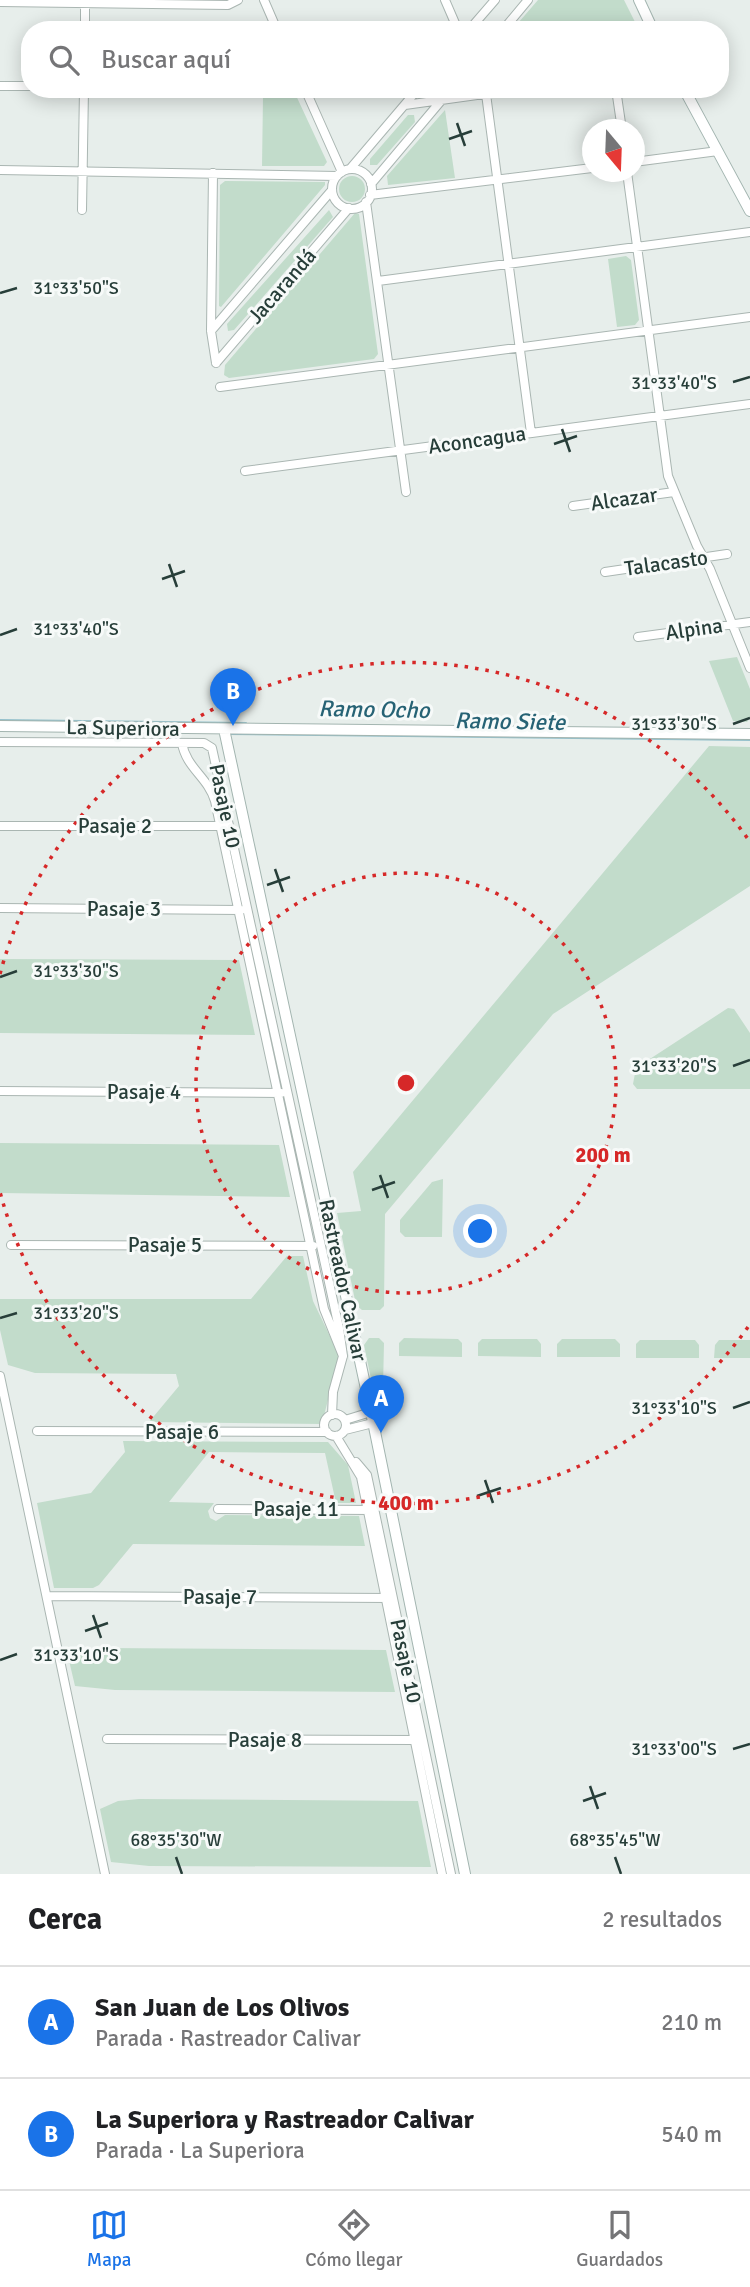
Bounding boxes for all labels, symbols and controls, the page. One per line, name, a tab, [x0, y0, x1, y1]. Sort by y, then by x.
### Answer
search box	[21, 21, 729, 98]
icon: search	[45, 41, 83, 79]
text: Buscar aquí	[101, 44, 231, 76]
north arrow	[582, 119, 645, 182]
street label: Jacarandá	[242, 243, 322, 329]
text: 31°33'50"S	[33, 277, 119, 299]
text: 31°33'40"S	[631, 372, 717, 394]
street label: Aconcagua	[426, 420, 528, 460]
street label: Alcazar	[589, 481, 659, 517]
street label: Talacasto	[623, 544, 709, 582]
street label: Alpina	[664, 612, 724, 646]
text: 31°33'40"S	[33, 618, 119, 640]
pin: B	[210, 668, 256, 726]
water label: Ramo Ocho	[318, 694, 431, 725]
water label: Ramo Siete	[454, 706, 567, 737]
text: 31°33'30"S	[631, 713, 717, 735]
street label: La Superiora	[66, 714, 180, 742]
street label: Pasaje 10	[203, 761, 247, 851]
street label: Pasaje 2	[78, 813, 152, 839]
street label: Pasaje 3	[87, 896, 161, 922]
text: 31°33'30"S	[33, 960, 119, 982]
text: 31°33'20"S	[631, 1055, 717, 1077]
centre of rings	[394, 1071, 418, 1095]
street label: Pasaje 4	[107, 1079, 181, 1105]
text: 200 m	[575, 1142, 631, 1168]
street label: Rastreador Calivar	[313, 1197, 373, 1364]
your location	[463, 1214, 497, 1248]
street label: Pasaje 5	[128, 1232, 202, 1258]
text: 31°33'20"S	[33, 1302, 119, 1324]
pin: A	[358, 1375, 404, 1433]
text: 31°33'10"S	[631, 1397, 717, 1419]
street label: Pasaje 6	[145, 1419, 219, 1445]
text: 400 m	[378, 1490, 434, 1516]
street label: Pasaje 11	[253, 1496, 339, 1522]
street label: Pasaje 7	[183, 1584, 257, 1610]
street label: Pasaje 10	[384, 1616, 428, 1706]
text: 31°33'10"S	[33, 1644, 119, 1666]
street label: Pasaje 8	[228, 1727, 302, 1753]
text: 31°33'00"S	[631, 1738, 717, 1760]
text: 68°35'30"W	[131, 1829, 221, 1851]
text: 68°35'45"W	[570, 1829, 660, 1851]
text: Cerca	[28, 1901, 102, 1938]
text: 2 resultados	[602, 1905, 722, 1934]
text: San Juan de Los Olivos	[95, 1992, 349, 2024]
text: A	[44, 2008, 58, 2037]
text: 210 m	[661, 2008, 722, 2037]
text: Parada · Rastreador Calivar	[95, 2024, 361, 2053]
text: La Superiora y Rastreador Calivar	[95, 2104, 474, 2136]
text: B	[44, 2120, 58, 2149]
text: 540 m	[661, 2120, 722, 2149]
text: Parada · La Superiora	[95, 2136, 305, 2165]
tab: Mapa	[87, 2206, 132, 2272]
tab: Cómo llegar	[305, 2206, 403, 2272]
tab: Guardados	[576, 2206, 663, 2272]

